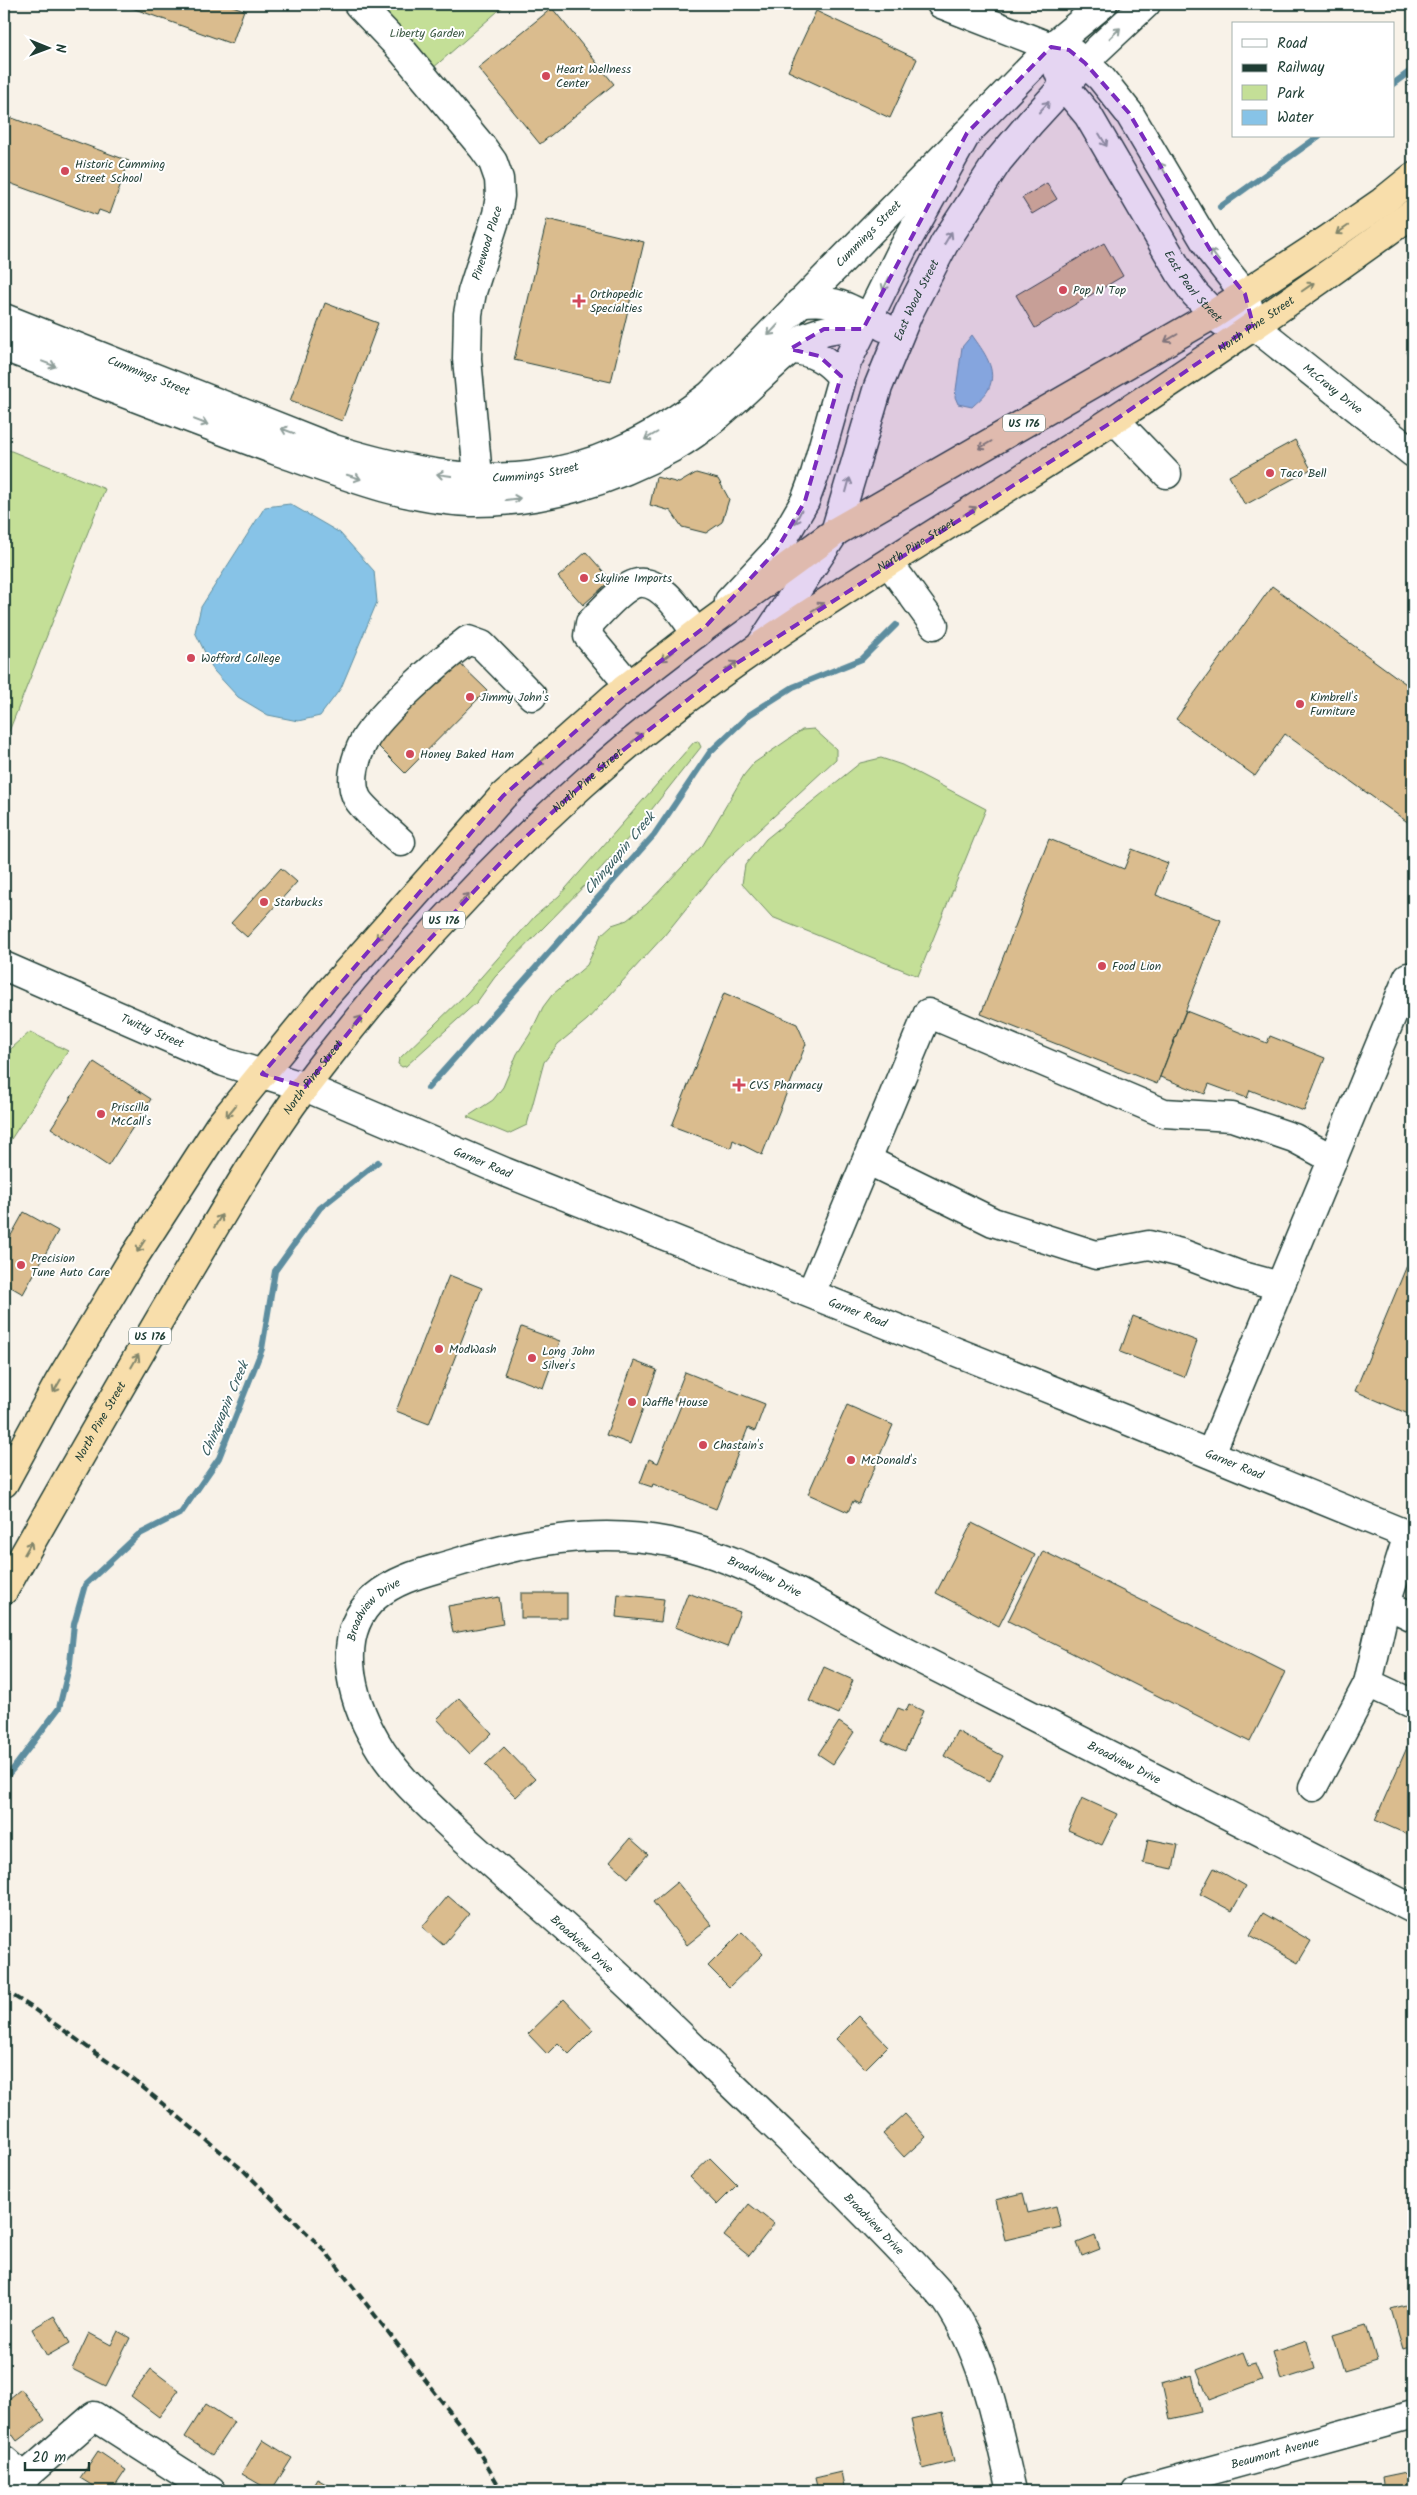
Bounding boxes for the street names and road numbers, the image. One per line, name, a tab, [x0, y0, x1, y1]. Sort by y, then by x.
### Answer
street label: Cummings Street	[831, 196, 906, 272]
street label: Pinewood Place	[467, 203, 508, 283]
street label: East Pearl Street	[1159, 247, 1227, 327]
street label: East Wood Street	[889, 256, 945, 344]
street label: North Pine Street	[1214, 291, 1299, 358]
street label: Cummings Street	[105, 351, 193, 401]
street label: McCravy Drive	[1298, 359, 1367, 419]
road number: US 176	[1003, 414, 1045, 432]
street label: Cummings Street	[492, 457, 582, 488]
street label: North Pine Street	[873, 513, 960, 577]
street label: North Pine Street	[548, 744, 628, 818]
road number: US 176	[423, 912, 465, 928]
street label: Twitty Street	[117, 1009, 187, 1054]
street label: North Pine Street	[279, 1036, 348, 1119]
street label: Garner Road	[451, 1142, 516, 1184]
street label: Garner Road	[826, 1293, 891, 1334]
road number: US 176	[129, 1328, 171, 1344]
street label: North Pine Street	[70, 1378, 131, 1465]
street label: Garner Road	[1202, 1444, 1267, 1485]
street label: Broadview Drive	[725, 1551, 805, 1603]
street label: Broadview Drive	[342, 1573, 404, 1643]
street label: Broadview Drive	[1084, 1736, 1165, 1790]
street label: Broadview Drive	[546, 1911, 618, 1979]
street label: Broadview Drive	[839, 2189, 909, 2260]
street label: Beaumont Avenue	[1229, 2432, 1322, 2475]

